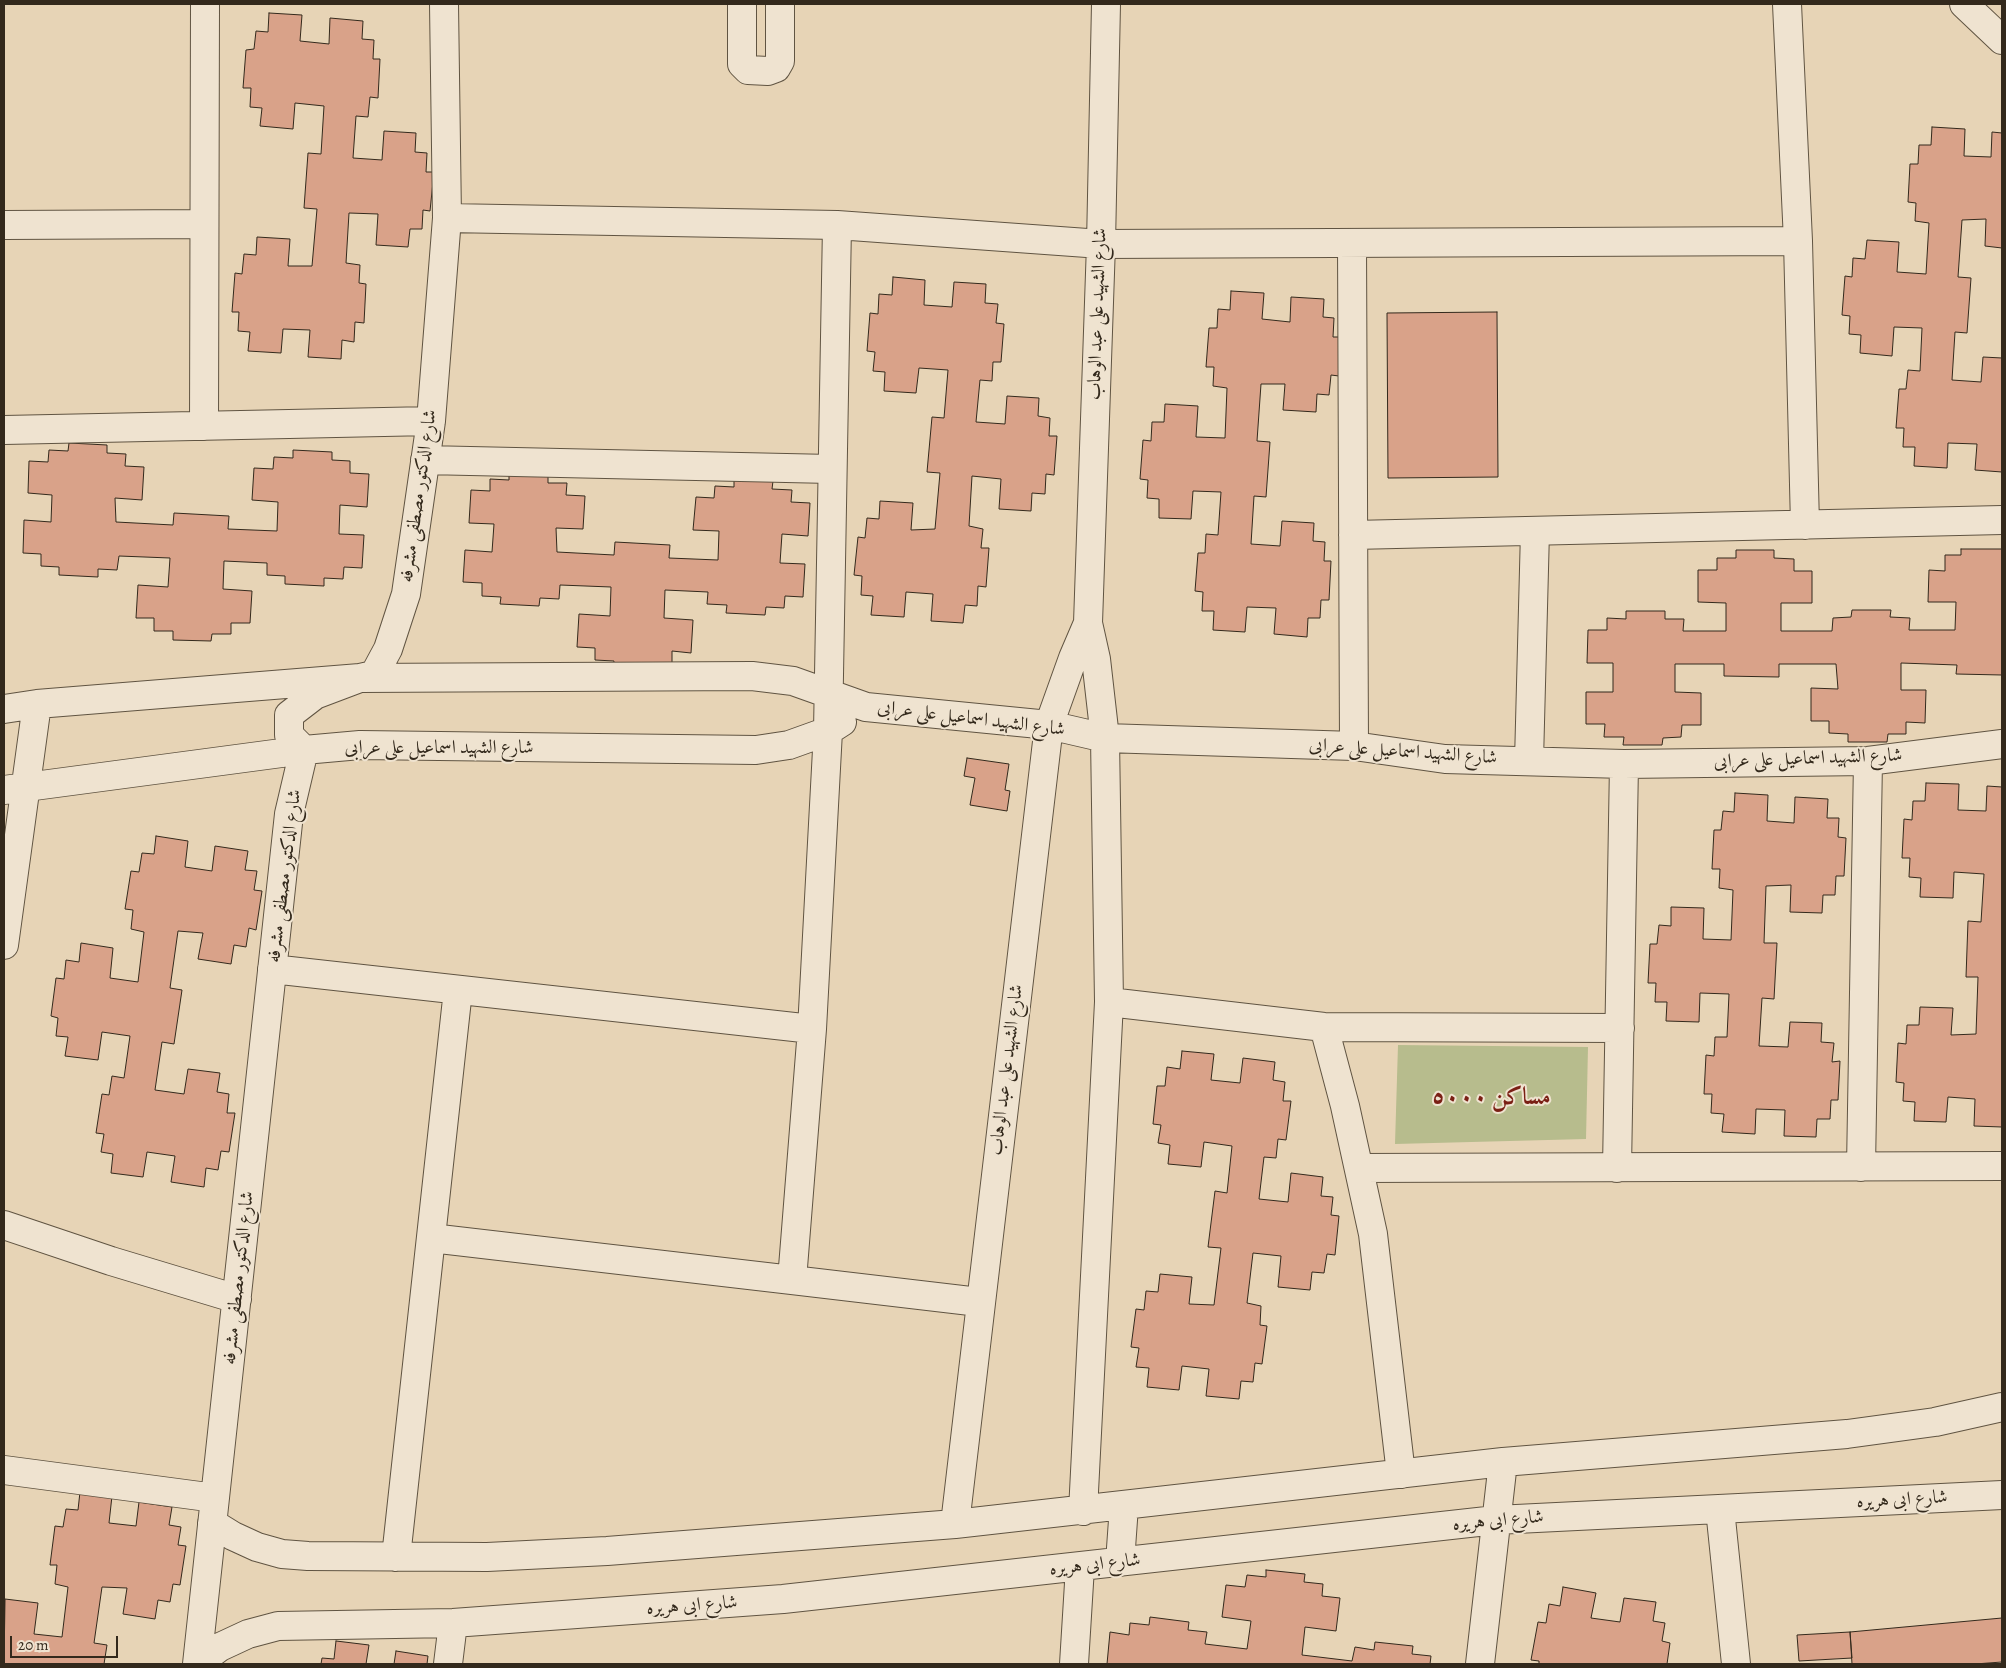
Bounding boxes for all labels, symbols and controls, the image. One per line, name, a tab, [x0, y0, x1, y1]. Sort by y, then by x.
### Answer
street label: شارع الشهيد على عبد الوهاب	[1084, 228, 1112, 400]
street label: شارع الدكتور مصطفى مشرفه	[396, 408, 442, 584]
street label: شارع الشهيد اسماعيل على عرابى	[876, 696, 1066, 742]
street label: شارع الشهيد اسماعيل على عرابى	[1308, 734, 1498, 770]
street label: شارع الشهيد اسماعيل على عرابى	[345, 737, 533, 759]
street label: شارع الشهيد اسماعيل على عرابى	[1713, 744, 1903, 774]
street label: شارع الدكتور مصطفى مشرفه	[263, 788, 307, 964]
street label: شارع الشهيد على عبد الوهاب	[985, 983, 1029, 1157]
district label: مساكن ٥٠٠٠	[1431, 1084, 1551, 1112]
street label: شارع الدكتور مصطفى مشرفه	[219, 1190, 259, 1366]
street label: شارع ابى هريره	[1856, 1486, 1948, 1514]
street label: شارع ابى هريره	[1452, 1506, 1544, 1536]
street label: شارع ابى هريره	[1048, 1549, 1142, 1581]
street label: شارع ابى هريره	[646, 1591, 738, 1621]
scale bar	[12, 1626, 120, 1658]
text: 20 m	[18, 1635, 49, 1655]

